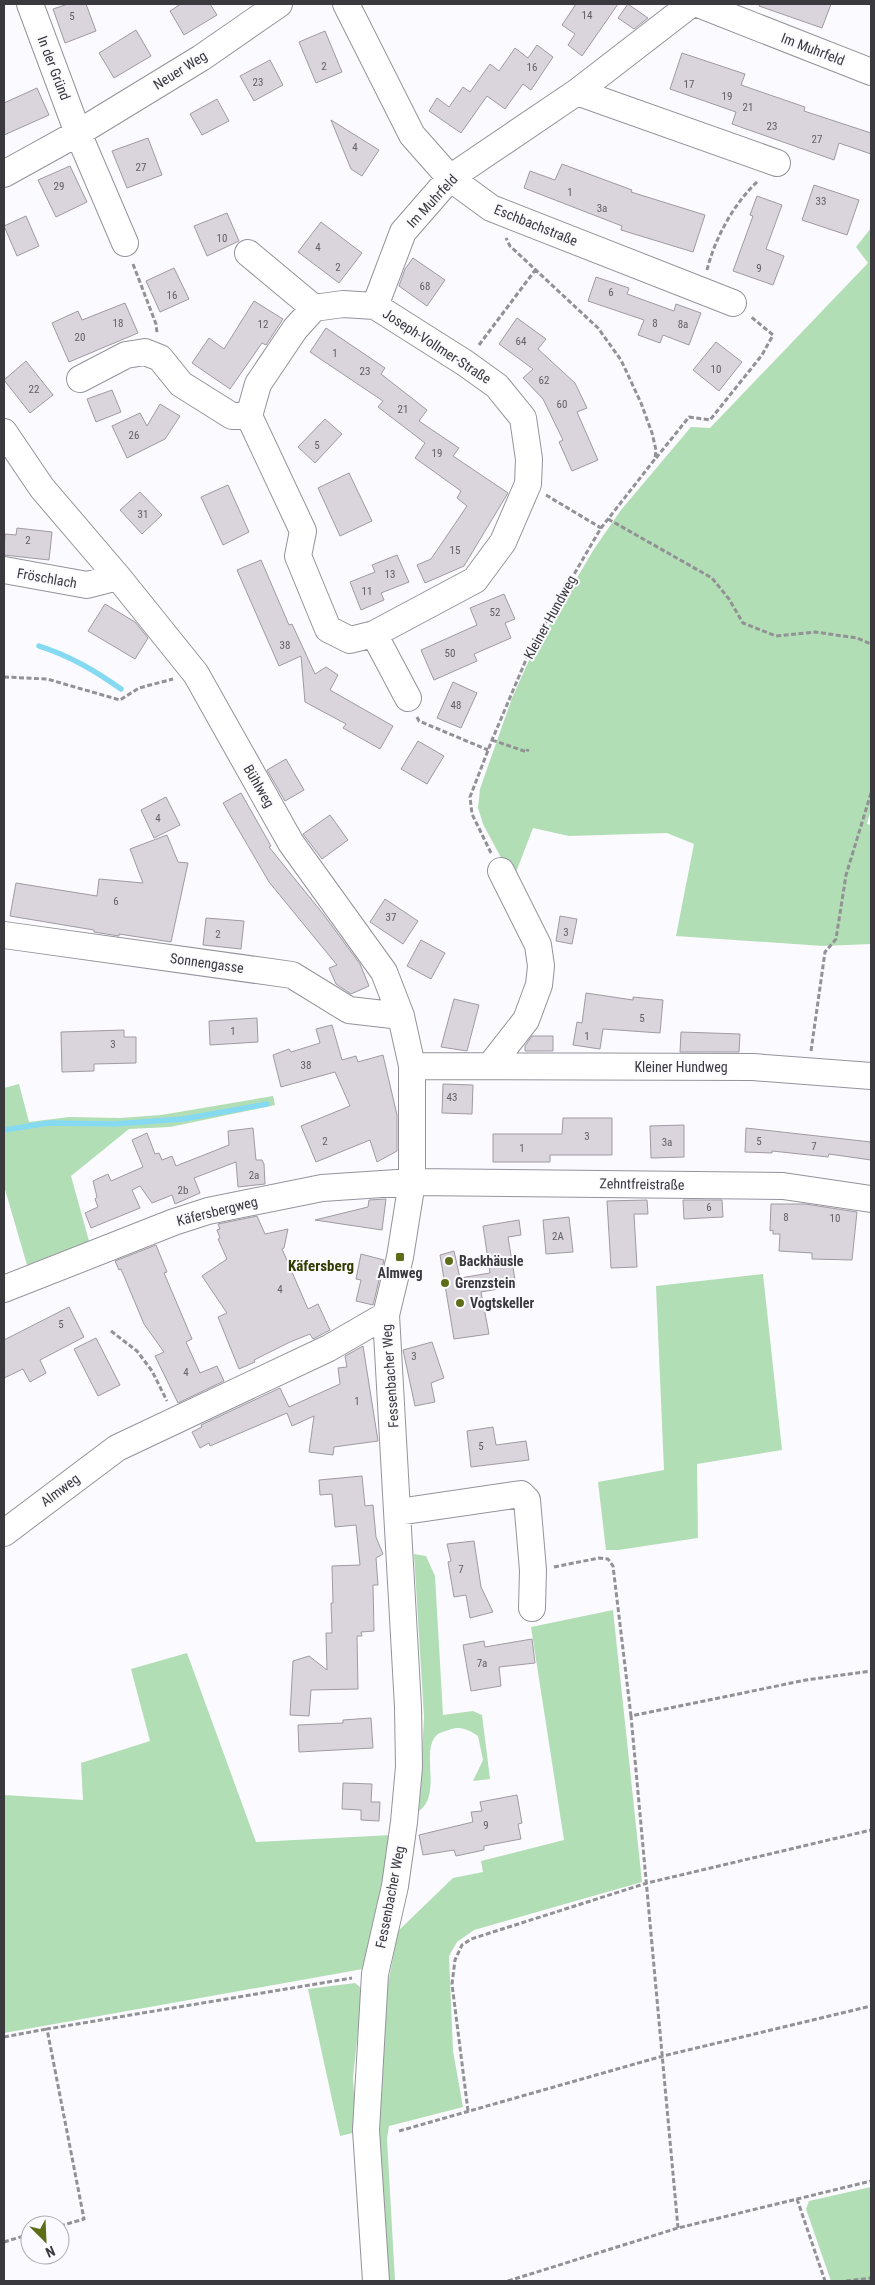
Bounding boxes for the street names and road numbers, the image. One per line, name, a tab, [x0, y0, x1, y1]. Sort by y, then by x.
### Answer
street label: Im Muhrfeld	[779, 30, 847, 68]
street label: In der Gründ	[34, 34, 74, 102]
street label: Neuer Weg	[150, 47, 210, 93]
street label: Im Muhrfeld	[403, 171, 461, 231]
street label: Eschbachstraße	[492, 201, 580, 249]
street label: Joseph-Vollmer-Straße	[380, 305, 494, 387]
street label: Fröschlach	[16, 565, 78, 591]
street label: Kleiner Hundweg	[520, 572, 580, 662]
street label: Bühlweg	[240, 762, 278, 810]
street label: Sonnengasse	[169, 950, 245, 976]
street label: Kleiner Hundweg	[634, 1059, 728, 1075]
street label: Zehntfreistraße	[599, 1175, 685, 1193]
street label: Käfersbergweg	[175, 1193, 259, 1229]
street label: Fessenbacher Weg	[378, 1324, 402, 1428]
street label: Almweg	[37, 1470, 83, 1510]
street label: Fessenbacher Weg	[372, 1844, 408, 1950]

